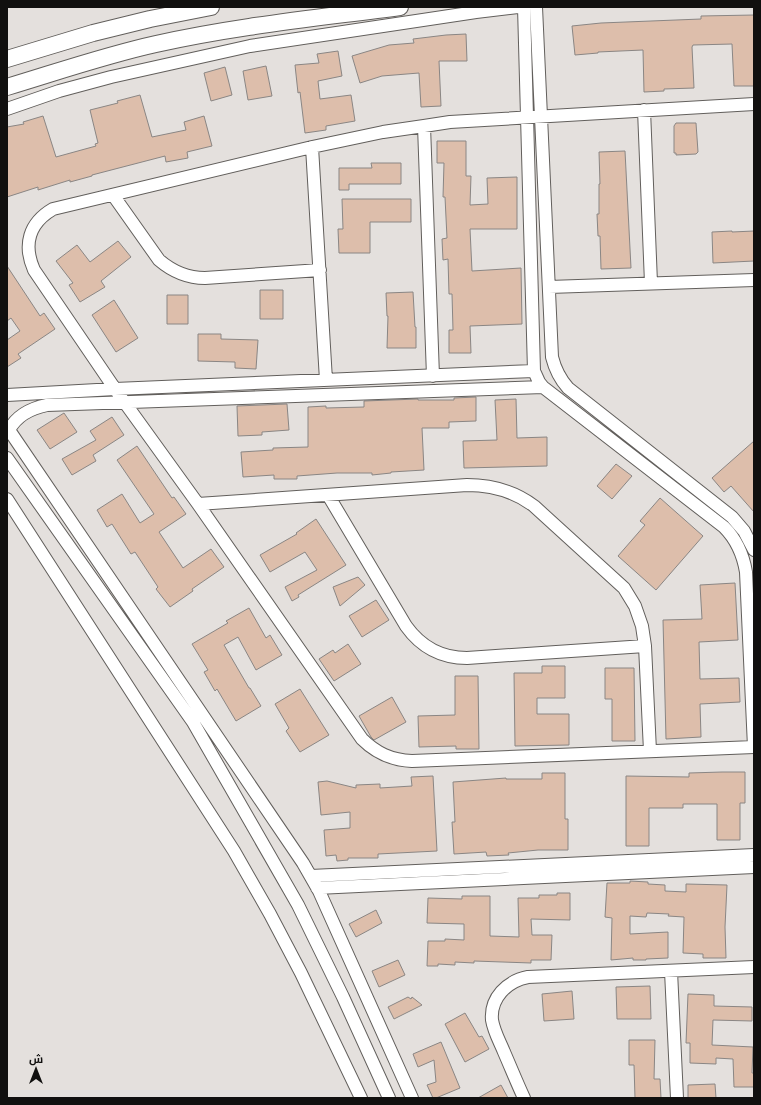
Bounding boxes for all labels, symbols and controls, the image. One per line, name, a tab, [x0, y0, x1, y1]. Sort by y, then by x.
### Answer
north arrow	[16, 1049, 56, 1089]
text: ش	[29, 1052, 43, 1066]

